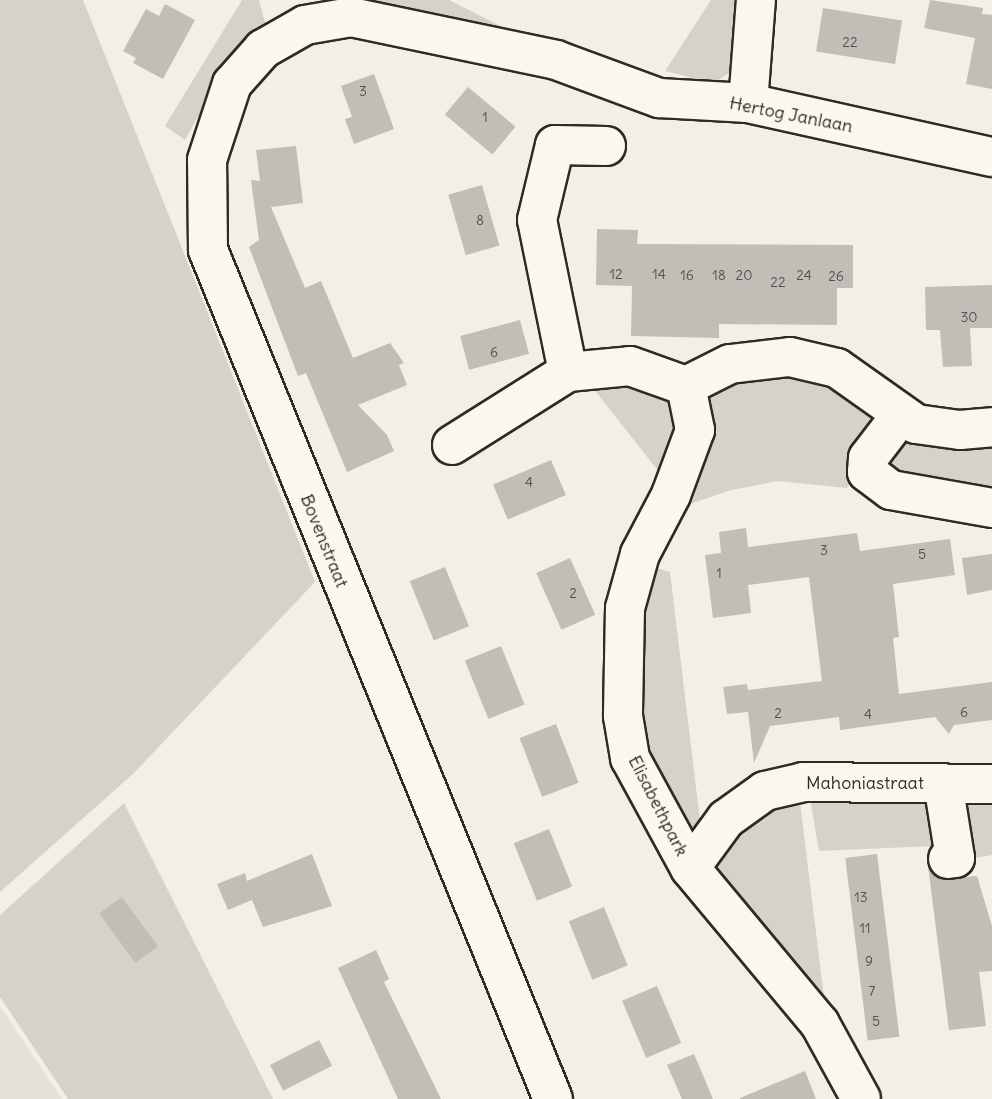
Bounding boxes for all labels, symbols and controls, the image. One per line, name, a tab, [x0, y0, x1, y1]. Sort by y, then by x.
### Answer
house number: 22	[842, 34, 858, 50]
house number: 3	[359, 83, 367, 99]
street label: Hertog Janlaan	[728, 92, 854, 138]
house number: 1	[482, 109, 488, 125]
house number: 8	[476, 212, 484, 228]
house number: 12	[609, 266, 623, 282]
house number: 14	[652, 266, 666, 282]
house number: 16	[680, 267, 694, 283]
house number: 18	[712, 267, 726, 283]
house number: 20	[736, 267, 752, 283]
house number: 24	[796, 267, 812, 283]
house number: 26	[828, 268, 844, 284]
house number: 22	[770, 274, 786, 290]
house number: 30	[960, 309, 978, 325]
house number: 6	[490, 344, 498, 360]
house number: 4	[525, 474, 533, 490]
street label: Bovenstraat	[295, 491, 353, 591]
house number: 3	[820, 542, 828, 558]
house number: 5	[918, 546, 926, 562]
house number: 1	[716, 565, 722, 581]
house number: 2	[569, 585, 577, 601]
house number: 6	[960, 704, 968, 720]
house number: 2	[774, 705, 782, 721]
house number: 4	[864, 706, 872, 722]
street label: Elisabethpark	[623, 752, 693, 860]
street label: Mahoniastraat	[806, 772, 924, 794]
house number: 13	[854, 889, 868, 905]
house number: 11	[859, 920, 871, 936]
house number: 9	[865, 953, 873, 969]
house number: 7	[869, 983, 875, 999]
house number: 5	[872, 1013, 880, 1029]

